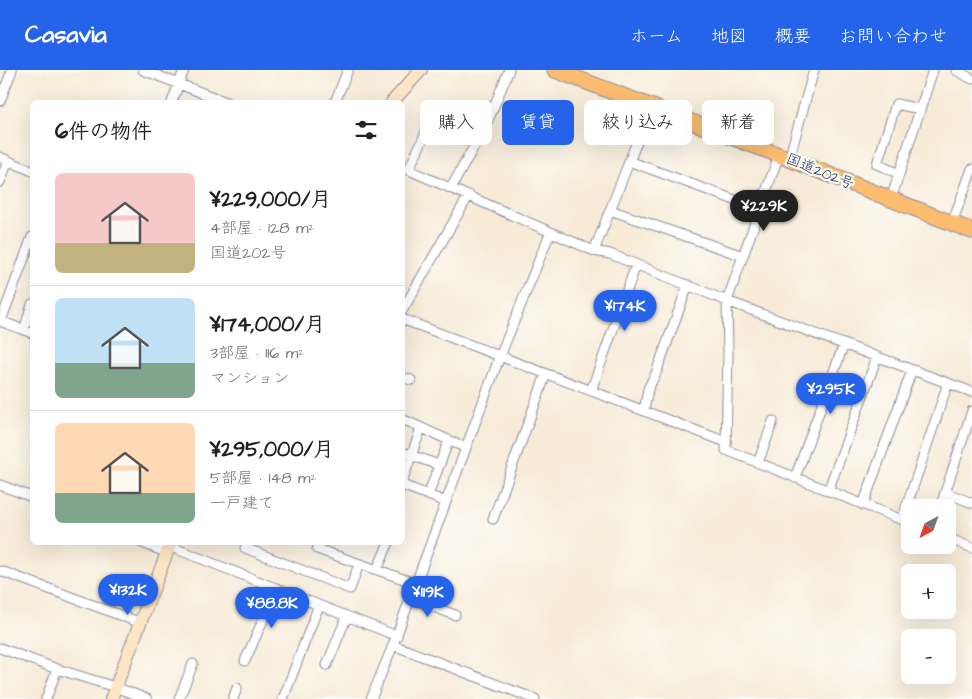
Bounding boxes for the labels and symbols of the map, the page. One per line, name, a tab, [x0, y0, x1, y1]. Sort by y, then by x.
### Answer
street label: 国道202号	[783, 148, 857, 195]
pin: ¥229K	[729, 190, 799, 232]
pin: ¥174K	[590, 290, 660, 332]
pin: ¥295K	[796, 372, 866, 415]
north arrow	[901, 499, 956, 554]
pin: ¥132K	[93, 574, 163, 616]
pin: ¥119K	[393, 576, 463, 618]
pin: ¥88.8K	[231, 586, 313, 629]

